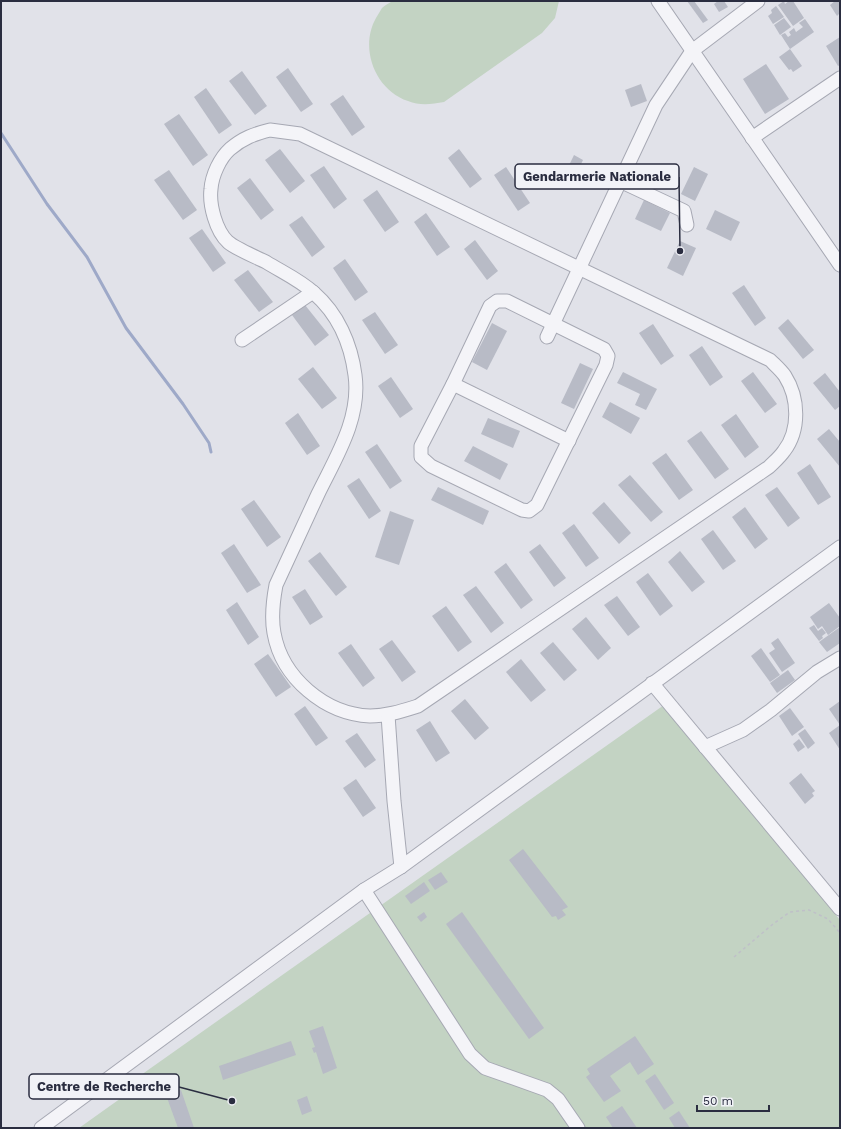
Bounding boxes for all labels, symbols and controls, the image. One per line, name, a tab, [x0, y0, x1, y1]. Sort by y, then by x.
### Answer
callout: Gendarmerie Nationale	[515, 164, 679, 189]
text: Gendarmerie Nationale	[523, 169, 672, 184]
callout: Centre de Recherche	[29, 1074, 179, 1099]
text: Centre de Recherche	[37, 1079, 171, 1094]
scale bar	[697, 1087, 769, 1113]
text: 50 m	[703, 1094, 733, 1108]

